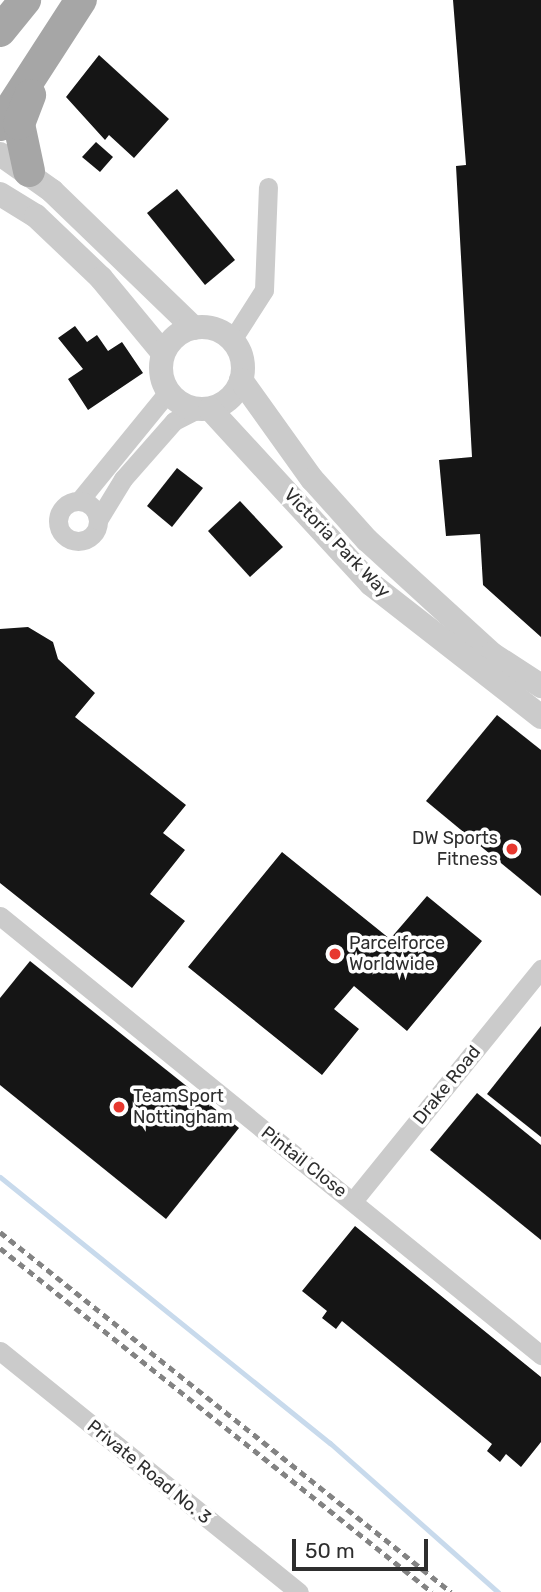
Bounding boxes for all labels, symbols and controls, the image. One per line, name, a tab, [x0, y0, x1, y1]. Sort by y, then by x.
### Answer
street label: Victoria Park Way	[279, 484, 395, 602]
place label: DW Sports Fitness	[412, 828, 498, 870]
marker: DW Sports Fitness	[504, 841, 520, 857]
place label: Parcelforce Worldwide	[349, 933, 445, 976]
marker: Parcelforce Worldwide	[327, 946, 343, 962]
street label: Drake Road	[409, 1041, 485, 1129]
place label: TeamSport Nottingham	[133, 1086, 233, 1128]
marker: TeamSport Nottingham	[111, 1099, 127, 1115]
street label: Pintail Close	[257, 1122, 351, 1202]
street label: Private Road No. 3	[83, 1415, 215, 1529]
scale bar	[296, 1526, 433, 1570]
text: 50 m	[305, 1538, 355, 1563]

